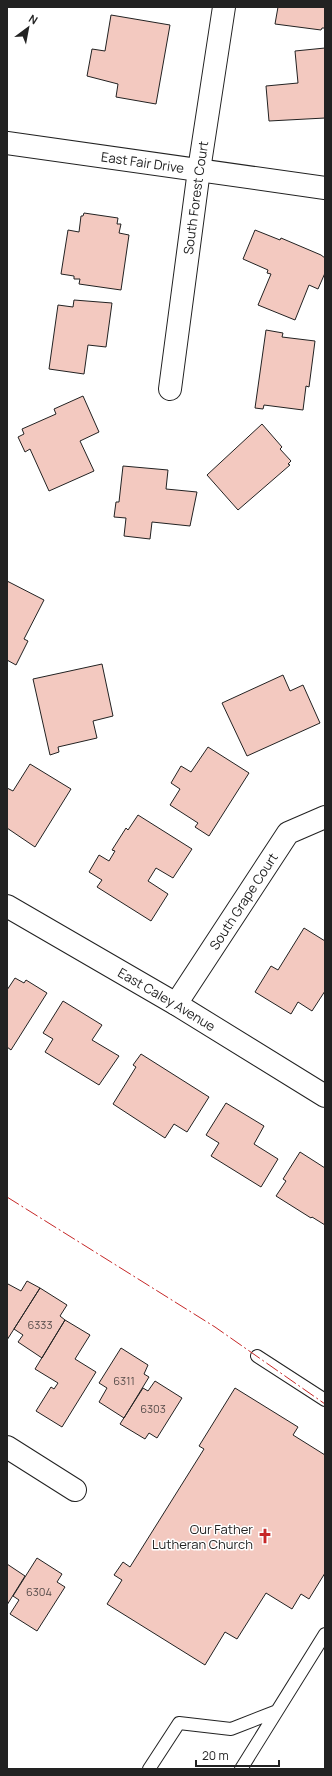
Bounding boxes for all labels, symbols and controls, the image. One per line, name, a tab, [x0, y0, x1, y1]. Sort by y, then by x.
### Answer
north arrow	[8, 8, 48, 48]
text: N	[26, 11, 41, 28]
street label: South Forest Court	[179, 140, 212, 256]
street label: East Fair Drive	[100, 147, 186, 177]
street label: South Grape Court	[205, 849, 282, 953]
street label: East Caley Avenue	[115, 963, 219, 1035]
house number: 6333	[27, 1317, 53, 1332]
house number: 6311	[113, 1373, 135, 1388]
house number: 6303	[140, 1401, 166, 1416]
place label: Our Father Lutheran Church	[152, 1520, 253, 1553]
church icon: Our Father Lutheran Church	[256, 1527, 274, 1545]
house number: 6304	[26, 1584, 52, 1599]
scale bar	[196, 1742, 279, 1768]
text: 20 m	[202, 1747, 229, 1764]

